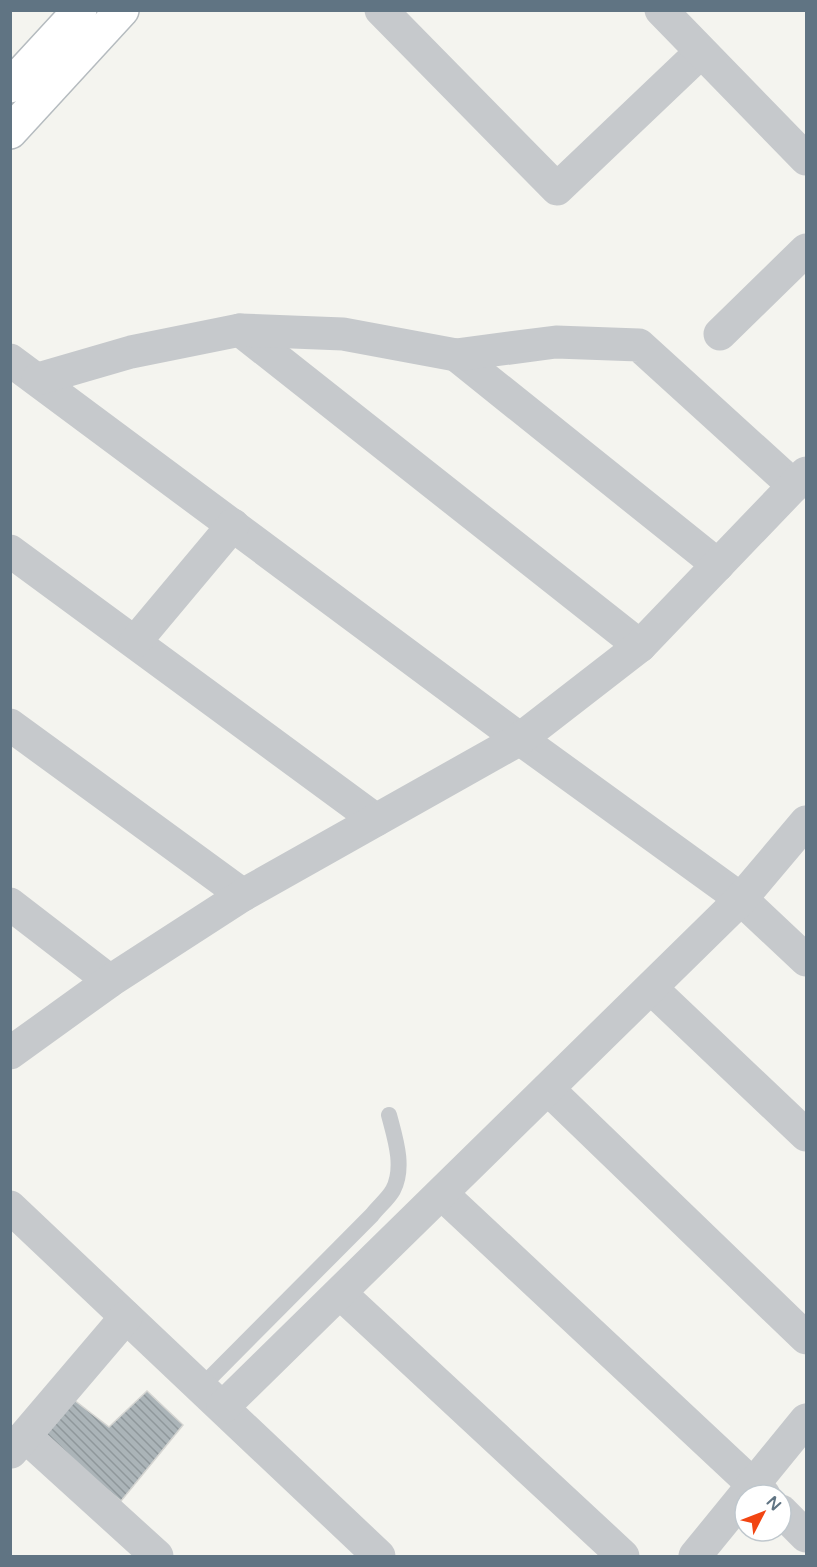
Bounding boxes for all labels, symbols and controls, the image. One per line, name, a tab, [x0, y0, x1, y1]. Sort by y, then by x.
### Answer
north arrow	[733, 1483, 793, 1543]
text: N	[762, 1492, 785, 1515]

